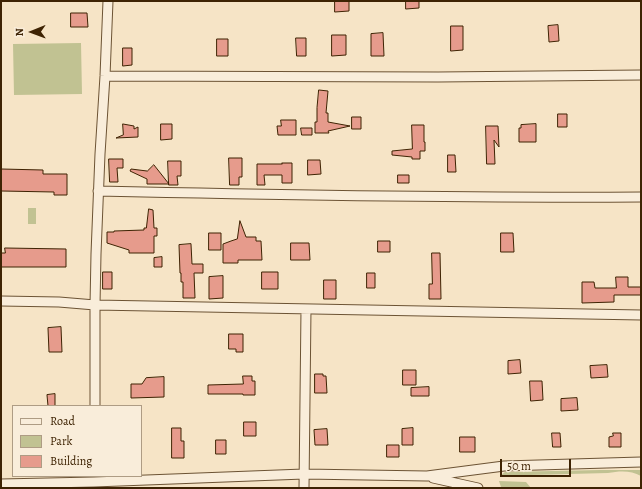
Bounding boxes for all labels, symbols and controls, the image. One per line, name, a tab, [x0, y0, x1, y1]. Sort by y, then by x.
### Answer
north arrow	[12, 12, 52, 52]
text: N	[12, 28, 27, 36]
legend	[12, 405, 142, 477]
text: Road	[50, 413, 75, 429]
text: Park	[50, 433, 73, 449]
scale bar	[502, 451, 573, 477]
text: Building	[50, 453, 92, 469]
text: 50 m	[507, 458, 531, 474]

